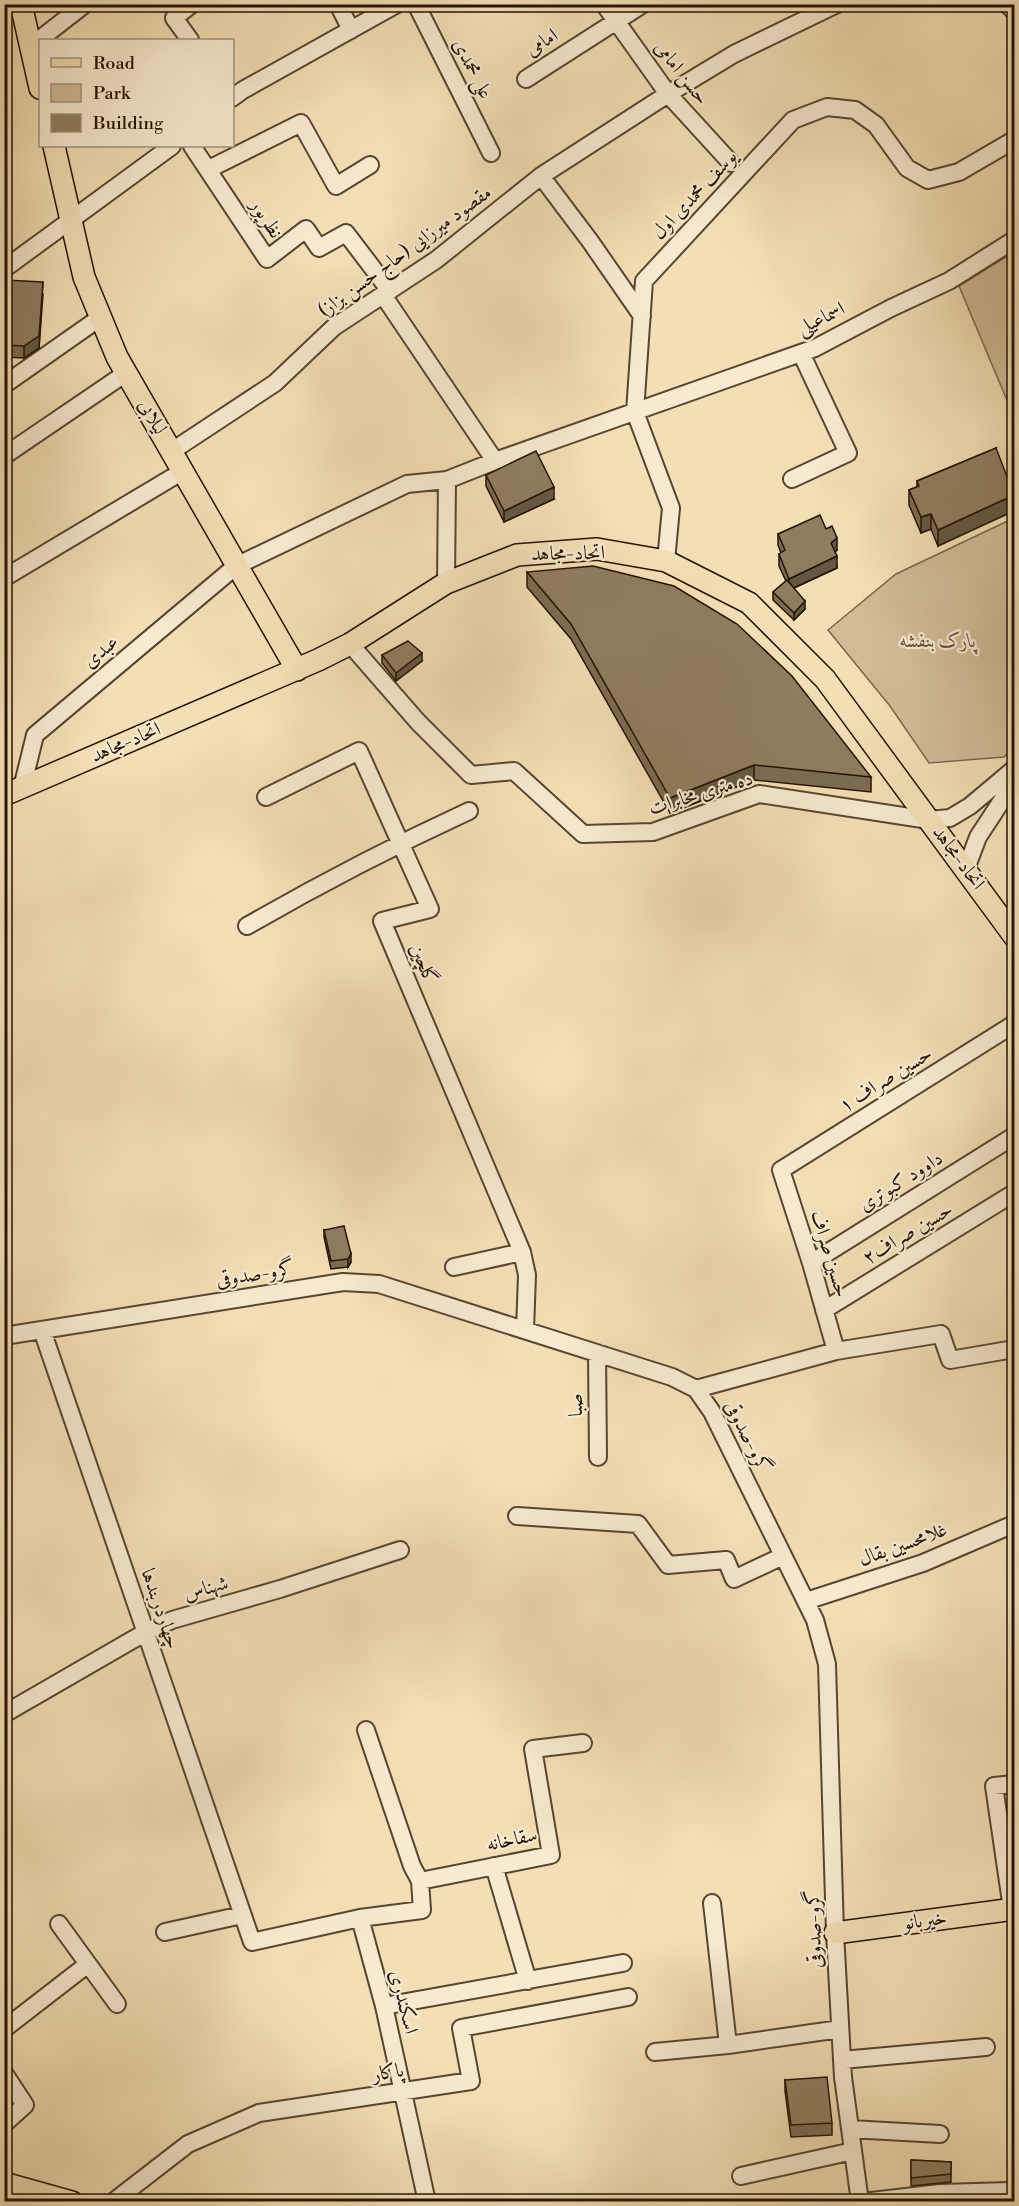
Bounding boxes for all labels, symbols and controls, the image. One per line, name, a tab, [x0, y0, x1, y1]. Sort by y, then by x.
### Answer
street label: امامی	[521, 23, 563, 63]
street label: علی محمدی	[445, 35, 498, 104]
street label: حسن امامی	[648, 36, 714, 110]
legend	[39, 39, 234, 147]
text: Road	[93, 52, 136, 75]
text: Park	[93, 82, 132, 105]
text: Building	[92, 112, 164, 135]
street label: یوسف محمدی اول	[647, 144, 744, 245]
street label: مقصود میرزایی (حاج حسن بزاز)	[313, 181, 499, 327]
street label: نظرپور	[242, 193, 288, 244]
street label: اسماعیلی	[793, 297, 850, 342]
street label: لیلابی	[131, 395, 172, 440]
street label: اتحاد-مجاهد	[531, 541, 605, 567]
park label: پارک بنفشه	[900, 629, 978, 655]
street label: عبدی	[78, 630, 124, 674]
street label: اتحاد-مجاهد	[87, 717, 165, 769]
street label: ده متری مخابرات	[646, 766, 756, 822]
street label: اتحاد-مجاهد	[926, 821, 990, 895]
street label: گلچین	[403, 940, 444, 988]
street label: حسین صراف ۱	[835, 1041, 937, 1119]
street label: داوود کبوتری	[854, 1146, 948, 1218]
street label: حسین صراف۲	[858, 1197, 958, 1271]
street label: حسین صراف	[804, 1208, 854, 1300]
street label: گرو-صدوقی	[214, 1255, 296, 1293]
street label: صبا	[564, 1393, 589, 1417]
street label: گرو-صدوقی	[718, 1395, 778, 1478]
street label: غلامحسین بقال	[855, 1517, 951, 1573]
street label: چهاردربندها	[135, 1565, 185, 1653]
street label: شهناس	[181, 1571, 231, 1607]
street label: سقاخانه	[484, 1822, 540, 1858]
street label: گرو-صدوقی	[799, 1889, 829, 1969]
street label: خیربانو	[900, 1906, 948, 1937]
street label: اسکندری	[383, 1967, 423, 2037]
street label: پاکار	[368, 2058, 407, 2089]

